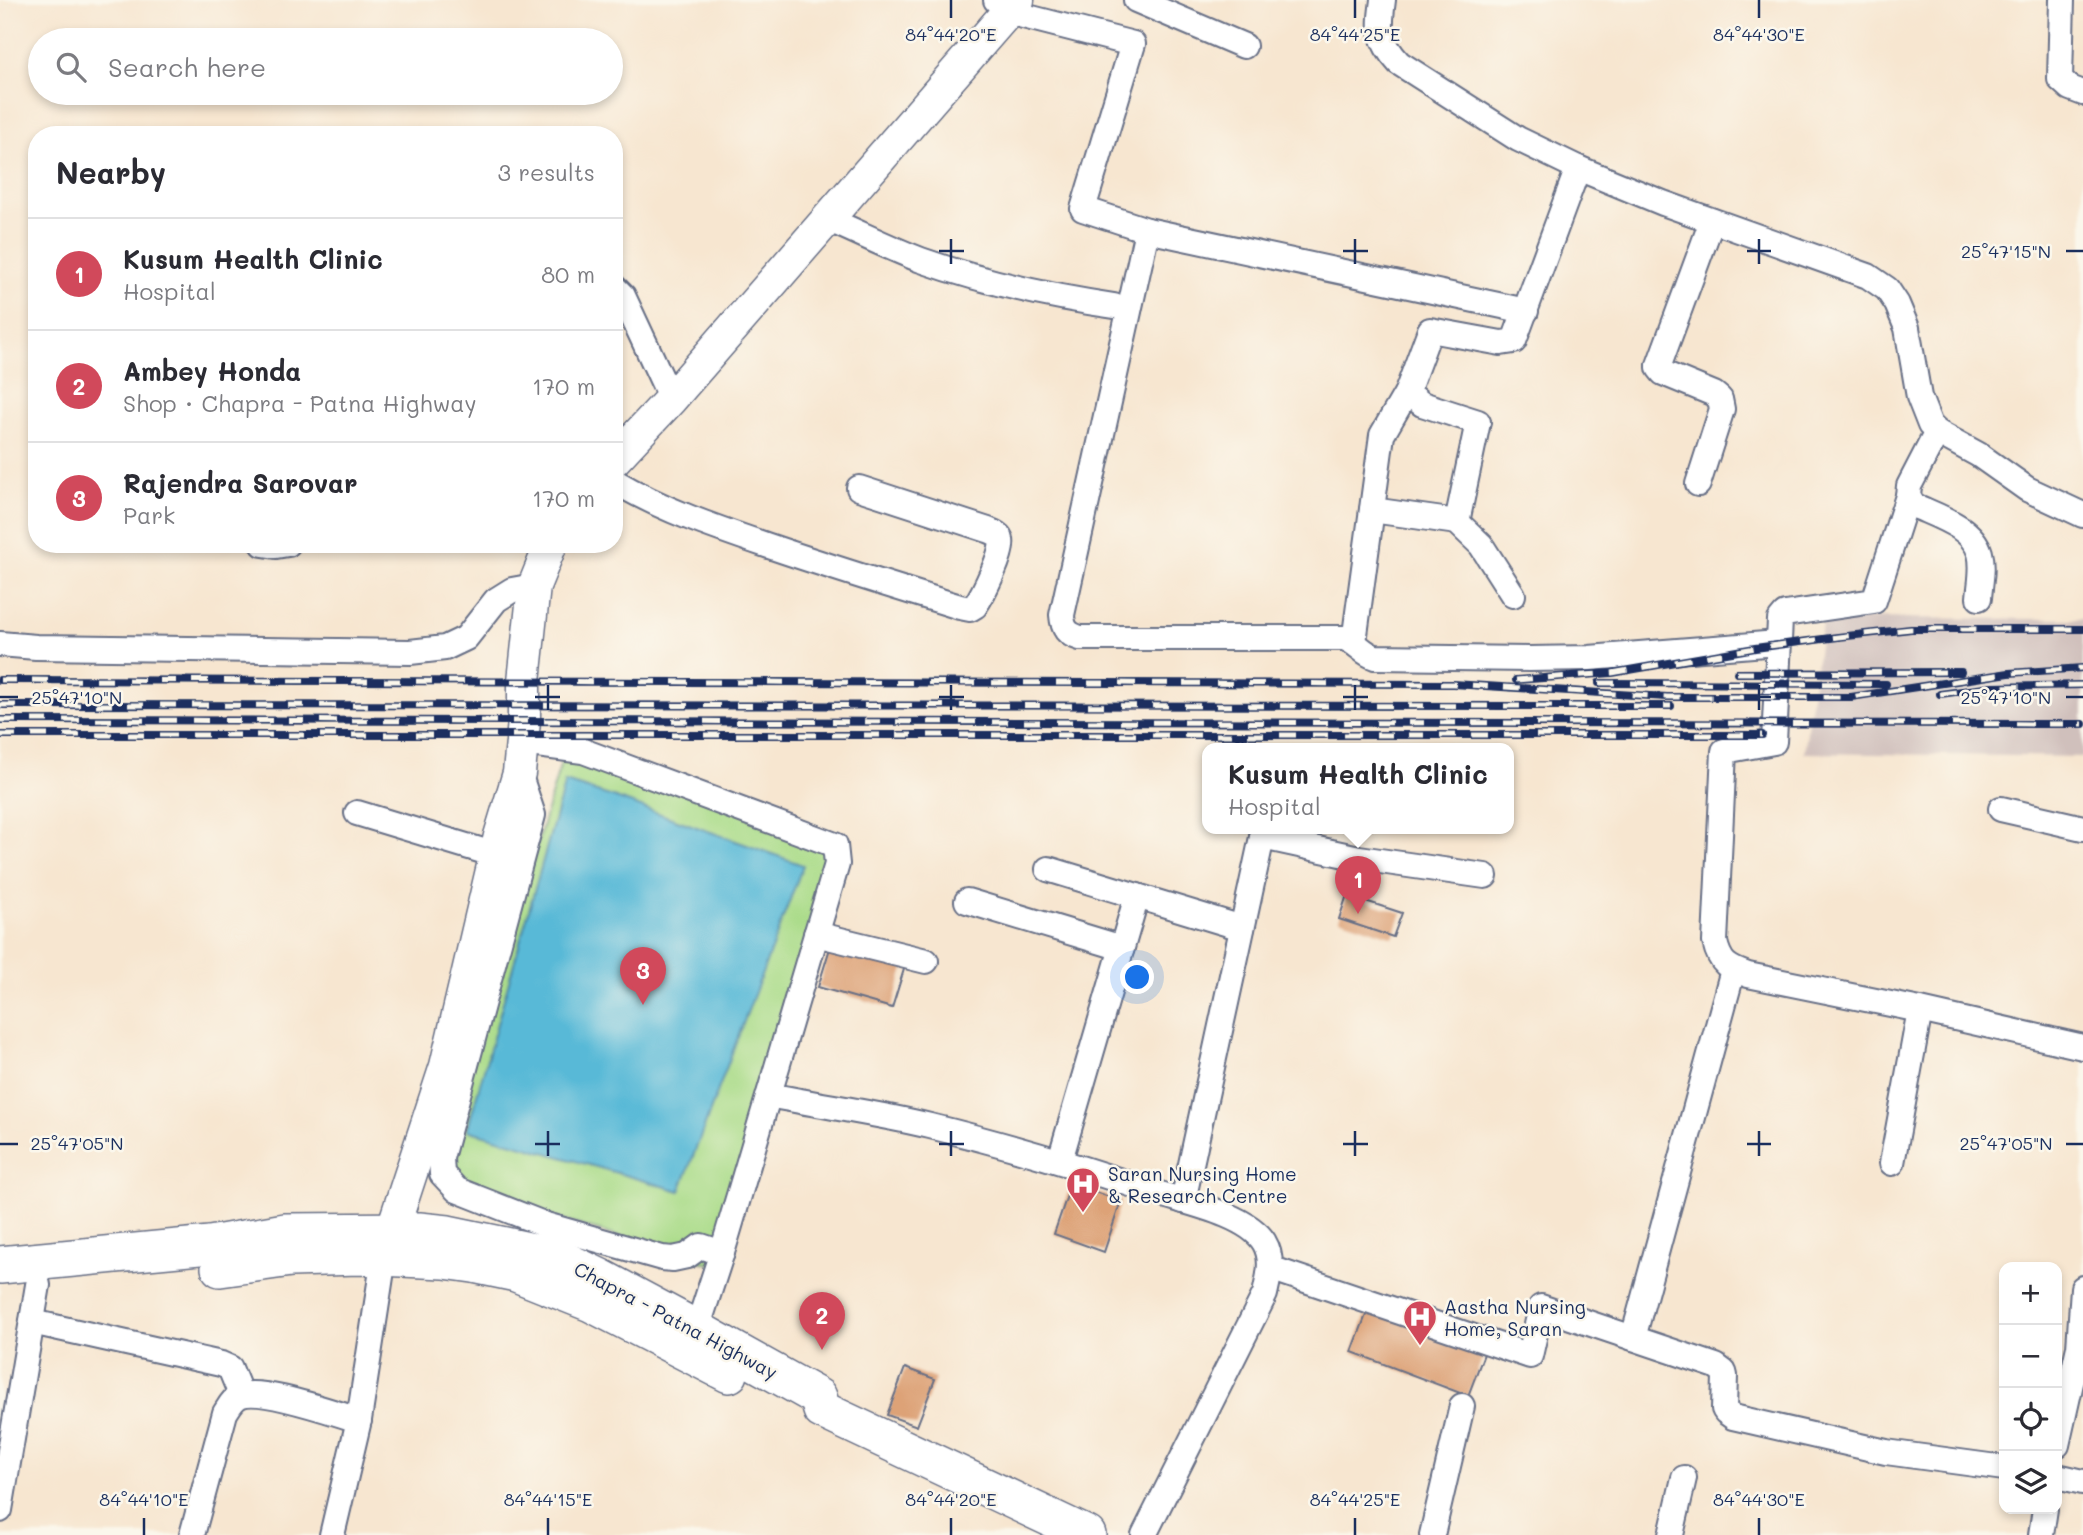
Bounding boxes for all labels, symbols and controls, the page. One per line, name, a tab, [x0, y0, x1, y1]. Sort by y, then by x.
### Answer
text: 84°44'20"E	[905, 22, 997, 46]
text: 84°44'25"E	[1310, 22, 1400, 46]
text: 84°44'30"E	[1713, 22, 1805, 46]
search box	[28, 28, 623, 105]
icon: search	[52, 48, 90, 86]
text: Search here	[108, 50, 266, 84]
text: Nearby	[56, 152, 166, 192]
text: 3 results	[498, 157, 595, 187]
text: 25°47'15"N	[1961, 239, 2051, 263]
text: Kusum Health Clinic	[123, 242, 383, 276]
text: 1	[74, 259, 84, 289]
text: 80 m	[541, 259, 595, 289]
text: Hospital	[123, 276, 216, 306]
text: Ambey Honda	[123, 354, 301, 388]
text: 2	[73, 371, 85, 401]
text: 170 m	[532, 371, 595, 401]
text: Shop · Chapra - Patna Highway	[123, 388, 477, 418]
text: Rajendra Sarovar	[123, 466, 358, 500]
text: 3	[72, 483, 86, 513]
text: 170 m	[532, 483, 595, 513]
text: Park	[123, 500, 175, 530]
text: 25°47'10"N	[32, 685, 122, 709]
text: 25°47'10"N	[1961, 685, 2051, 709]
popup	[1202, 743, 1514, 834]
text: Kusum Health Clinic	[1228, 757, 1488, 791]
text: Hospital	[1228, 791, 1321, 821]
pin: 1	[1335, 856, 1381, 914]
pin: 3	[620, 947, 666, 1005]
your location	[1120, 960, 1154, 994]
text: 25°47'05"N	[30, 1131, 124, 1155]
text: 25°47'05"N	[1959, 1131, 2053, 1155]
place label: Saran Nursing Home & Research Centre	[1108, 1161, 1297, 1208]
hospital icon: Saran Nursing Home & Research Centre	[1064, 1165, 1102, 1214]
street label: Chapra - Patna Highway	[570, 1256, 782, 1384]
map controls	[1999, 1262, 2062, 1514]
button: +	[1999, 1262, 2062, 1325]
pin: 2	[799, 1292, 845, 1350]
place label: Aastha Nursing Home, Saran	[1444, 1294, 1586, 1341]
hospital icon: Aastha Nursing Home, Saran	[1401, 1298, 1439, 1347]
button: −	[1999, 1325, 2062, 1388]
button: locate	[1999, 1388, 2062, 1451]
button: layers	[1999, 1451, 2062, 1514]
text: 84°44'10"E	[99, 1487, 189, 1511]
text: 84°44'15"E	[504, 1487, 592, 1511]
text: 84°44'20"E	[905, 1487, 997, 1511]
text: 84°44'25"E	[1310, 1487, 1400, 1511]
text: 84°44'30"E	[1713, 1487, 1805, 1511]

